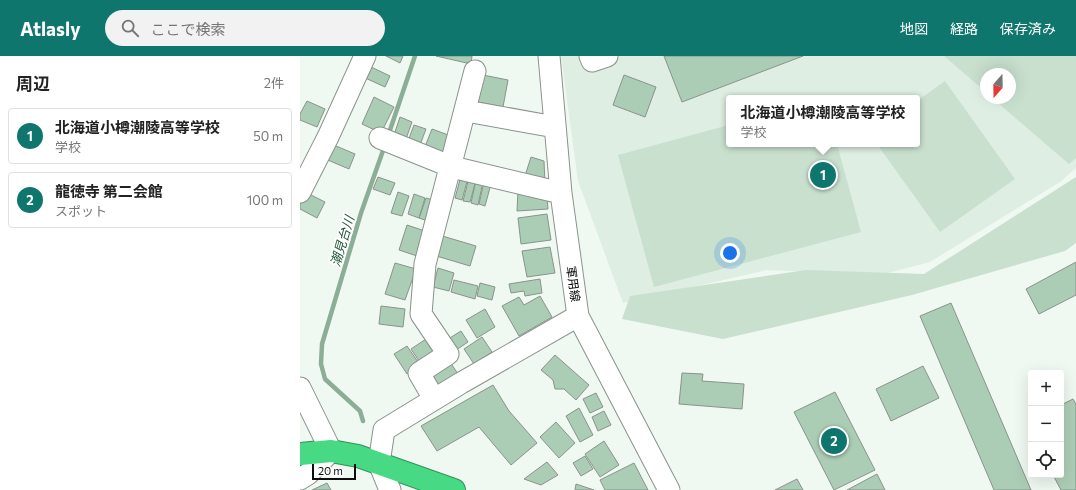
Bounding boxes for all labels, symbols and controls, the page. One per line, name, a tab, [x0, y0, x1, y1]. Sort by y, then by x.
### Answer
search box	[105, 10, 385, 46]
text: Atlasly	[20, 17, 81, 40]
icon: search	[119, 17, 141, 39]
text: ここで検索	[151, 20, 226, 38]
text: 地図	[900, 20, 928, 37]
text: 経路	[950, 20, 978, 37]
text: 保存済み	[1000, 20, 1056, 37]
north arrow	[980, 68, 1016, 104]
text: 周辺	[16, 73, 50, 94]
text: 2件	[264, 75, 284, 91]
popup	[726, 95, 920, 147]
text: 北海道小樽潮陵高等学校	[740, 103, 906, 121]
text: 北海道小樽潮陵高等学校	[55, 118, 220, 136]
text: 学校	[740, 124, 767, 140]
text: 1	[27, 128, 33, 144]
text: 50 m	[253, 128, 283, 144]
text: 学校	[55, 139, 81, 155]
pin: 1	[810, 160, 836, 190]
text: 龍徳寺 第二会館	[55, 182, 163, 200]
text: 2	[26, 192, 34, 208]
text: 100 m	[247, 192, 283, 208]
text: スポット	[55, 203, 107, 219]
water label: 潮見台川	[327, 212, 358, 268]
your location	[720, 243, 740, 263]
street label: 軍用線	[565, 265, 583, 303]
map controls	[1028, 370, 1064, 478]
button: +	[1028, 370, 1064, 406]
button: −	[1028, 406, 1064, 442]
pin: 2	[821, 426, 847, 456]
button: locate	[1028, 442, 1064, 478]
scale bar	[312, 462, 356, 481]
text: 20 m	[318, 464, 343, 477]

